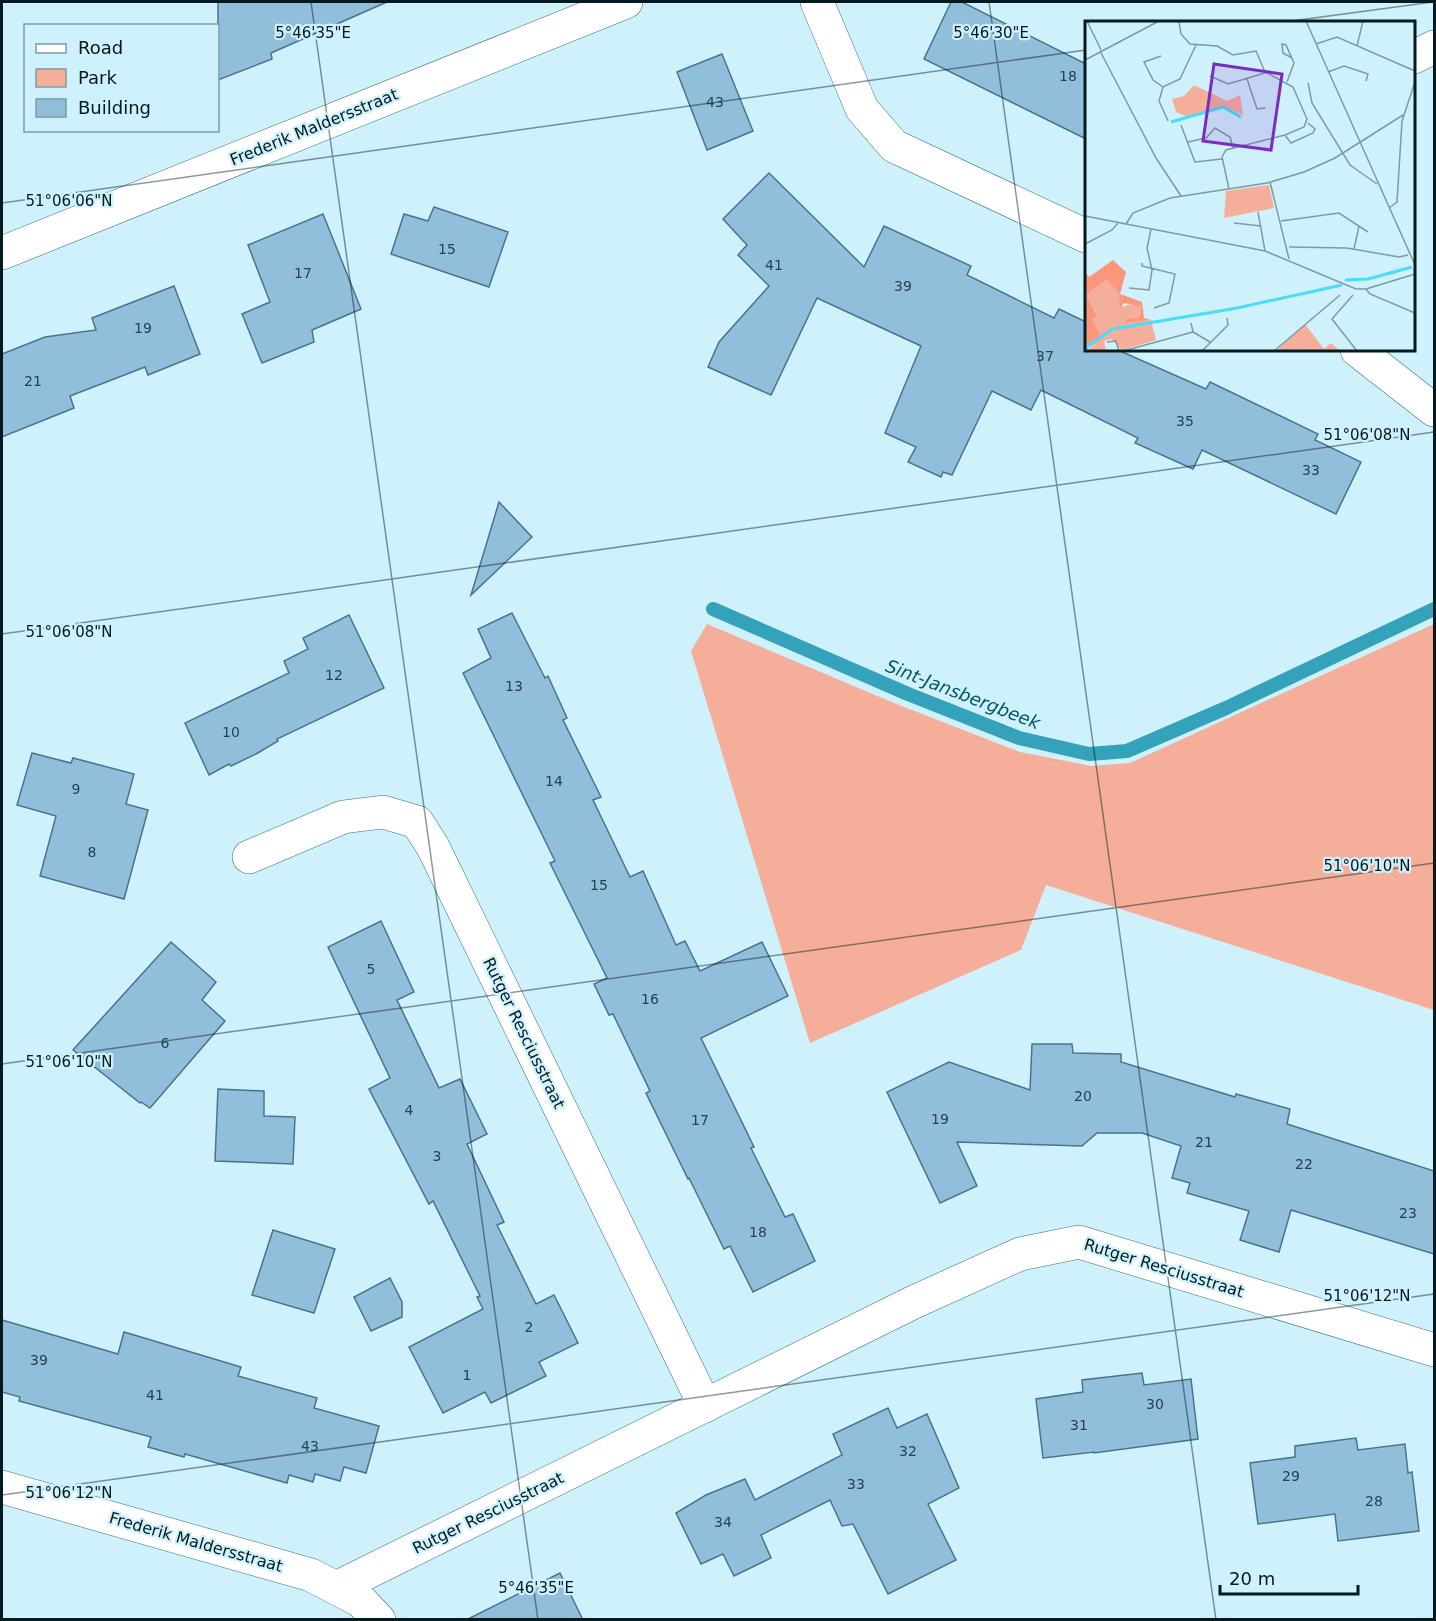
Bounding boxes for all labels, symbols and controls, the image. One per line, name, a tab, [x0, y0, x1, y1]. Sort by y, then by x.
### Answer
inset map	[1085, 21, 1415, 351]
legend	[24, 24, 219, 132]
text: 5°46'35"E	[275, 24, 351, 42]
text: 5°46'30"E	[953, 24, 1029, 42]
text: Road	[78, 37, 123, 58]
text: Park	[78, 67, 117, 88]
house number: 18	[1059, 68, 1077, 84]
street label: Frederik Maldersstraat	[227, 85, 401, 169]
house number: 43	[706, 94, 724, 110]
text: Building	[78, 97, 151, 118]
text: 51°06'06"N	[25, 192, 113, 210]
house number: 15	[438, 241, 456, 257]
house number: 41	[765, 257, 783, 273]
house number: 17	[294, 265, 312, 281]
house number: 39	[894, 278, 912, 294]
house number: 19	[134, 320, 152, 336]
house number: 37	[1036, 348, 1054, 364]
house number: 21	[24, 373, 42, 389]
house number: 35	[1176, 413, 1194, 429]
text: 51°06'08"N	[1323, 426, 1411, 444]
house number: 33	[1302, 462, 1320, 478]
text: 51°06'08"N	[25, 623, 113, 641]
water label: Sint-Jansbergbeek	[883, 655, 1045, 734]
house number: 12	[325, 667, 343, 683]
house number: 13	[505, 678, 523, 694]
house number: 10	[222, 724, 240, 740]
house number: 14	[545, 773, 563, 789]
house number: 9	[72, 781, 80, 797]
house number: 8	[88, 844, 96, 860]
text: 51°06'10"N	[1323, 857, 1411, 875]
house number: 15	[590, 877, 608, 893]
street label: Rutger Resciusstraat	[479, 954, 569, 1112]
house number: 5	[367, 961, 375, 977]
house number: 16	[641, 991, 659, 1007]
house number: 6	[161, 1035, 170, 1051]
text: 51°06'10"N	[25, 1053, 113, 1071]
house number: 20	[1074, 1088, 1092, 1104]
house number: 4	[405, 1102, 414, 1118]
house number: 19	[931, 1111, 949, 1127]
house number: 17	[691, 1112, 709, 1128]
house number: 21	[1195, 1134, 1213, 1150]
house number: 3	[433, 1148, 441, 1164]
house number: 22	[1295, 1156, 1313, 1172]
house number: 23	[1399, 1205, 1417, 1221]
house number: 18	[749, 1224, 767, 1240]
street label: Rutger Resciusstraat	[1082, 1235, 1246, 1301]
text: 51°06'12"N	[1323, 1287, 1411, 1305]
house number: 2	[525, 1319, 533, 1335]
house number: 39	[30, 1352, 48, 1368]
house number: 1	[463, 1367, 471, 1383]
house number: 41	[146, 1387, 164, 1403]
house number: 30	[1146, 1396, 1164, 1412]
house number: 31	[1070, 1417, 1088, 1433]
house number: 43	[301, 1438, 319, 1454]
house number: 32	[899, 1443, 917, 1459]
street label: Rutger Resciusstraat	[409, 1468, 567, 1558]
house number: 29	[1282, 1468, 1300, 1484]
house number: 33	[847, 1476, 865, 1492]
text: 51°06'12"N	[25, 1484, 113, 1502]
house number: 28	[1365, 1493, 1383, 1509]
street label: Frederik Maldersstraat	[107, 1508, 285, 1576]
house number: 34	[714, 1514, 732, 1530]
scale bar	[1220, 1558, 1358, 1596]
text: 20 m	[1229, 1568, 1275, 1589]
text: 5°46'35"E	[498, 1579, 574, 1597]

